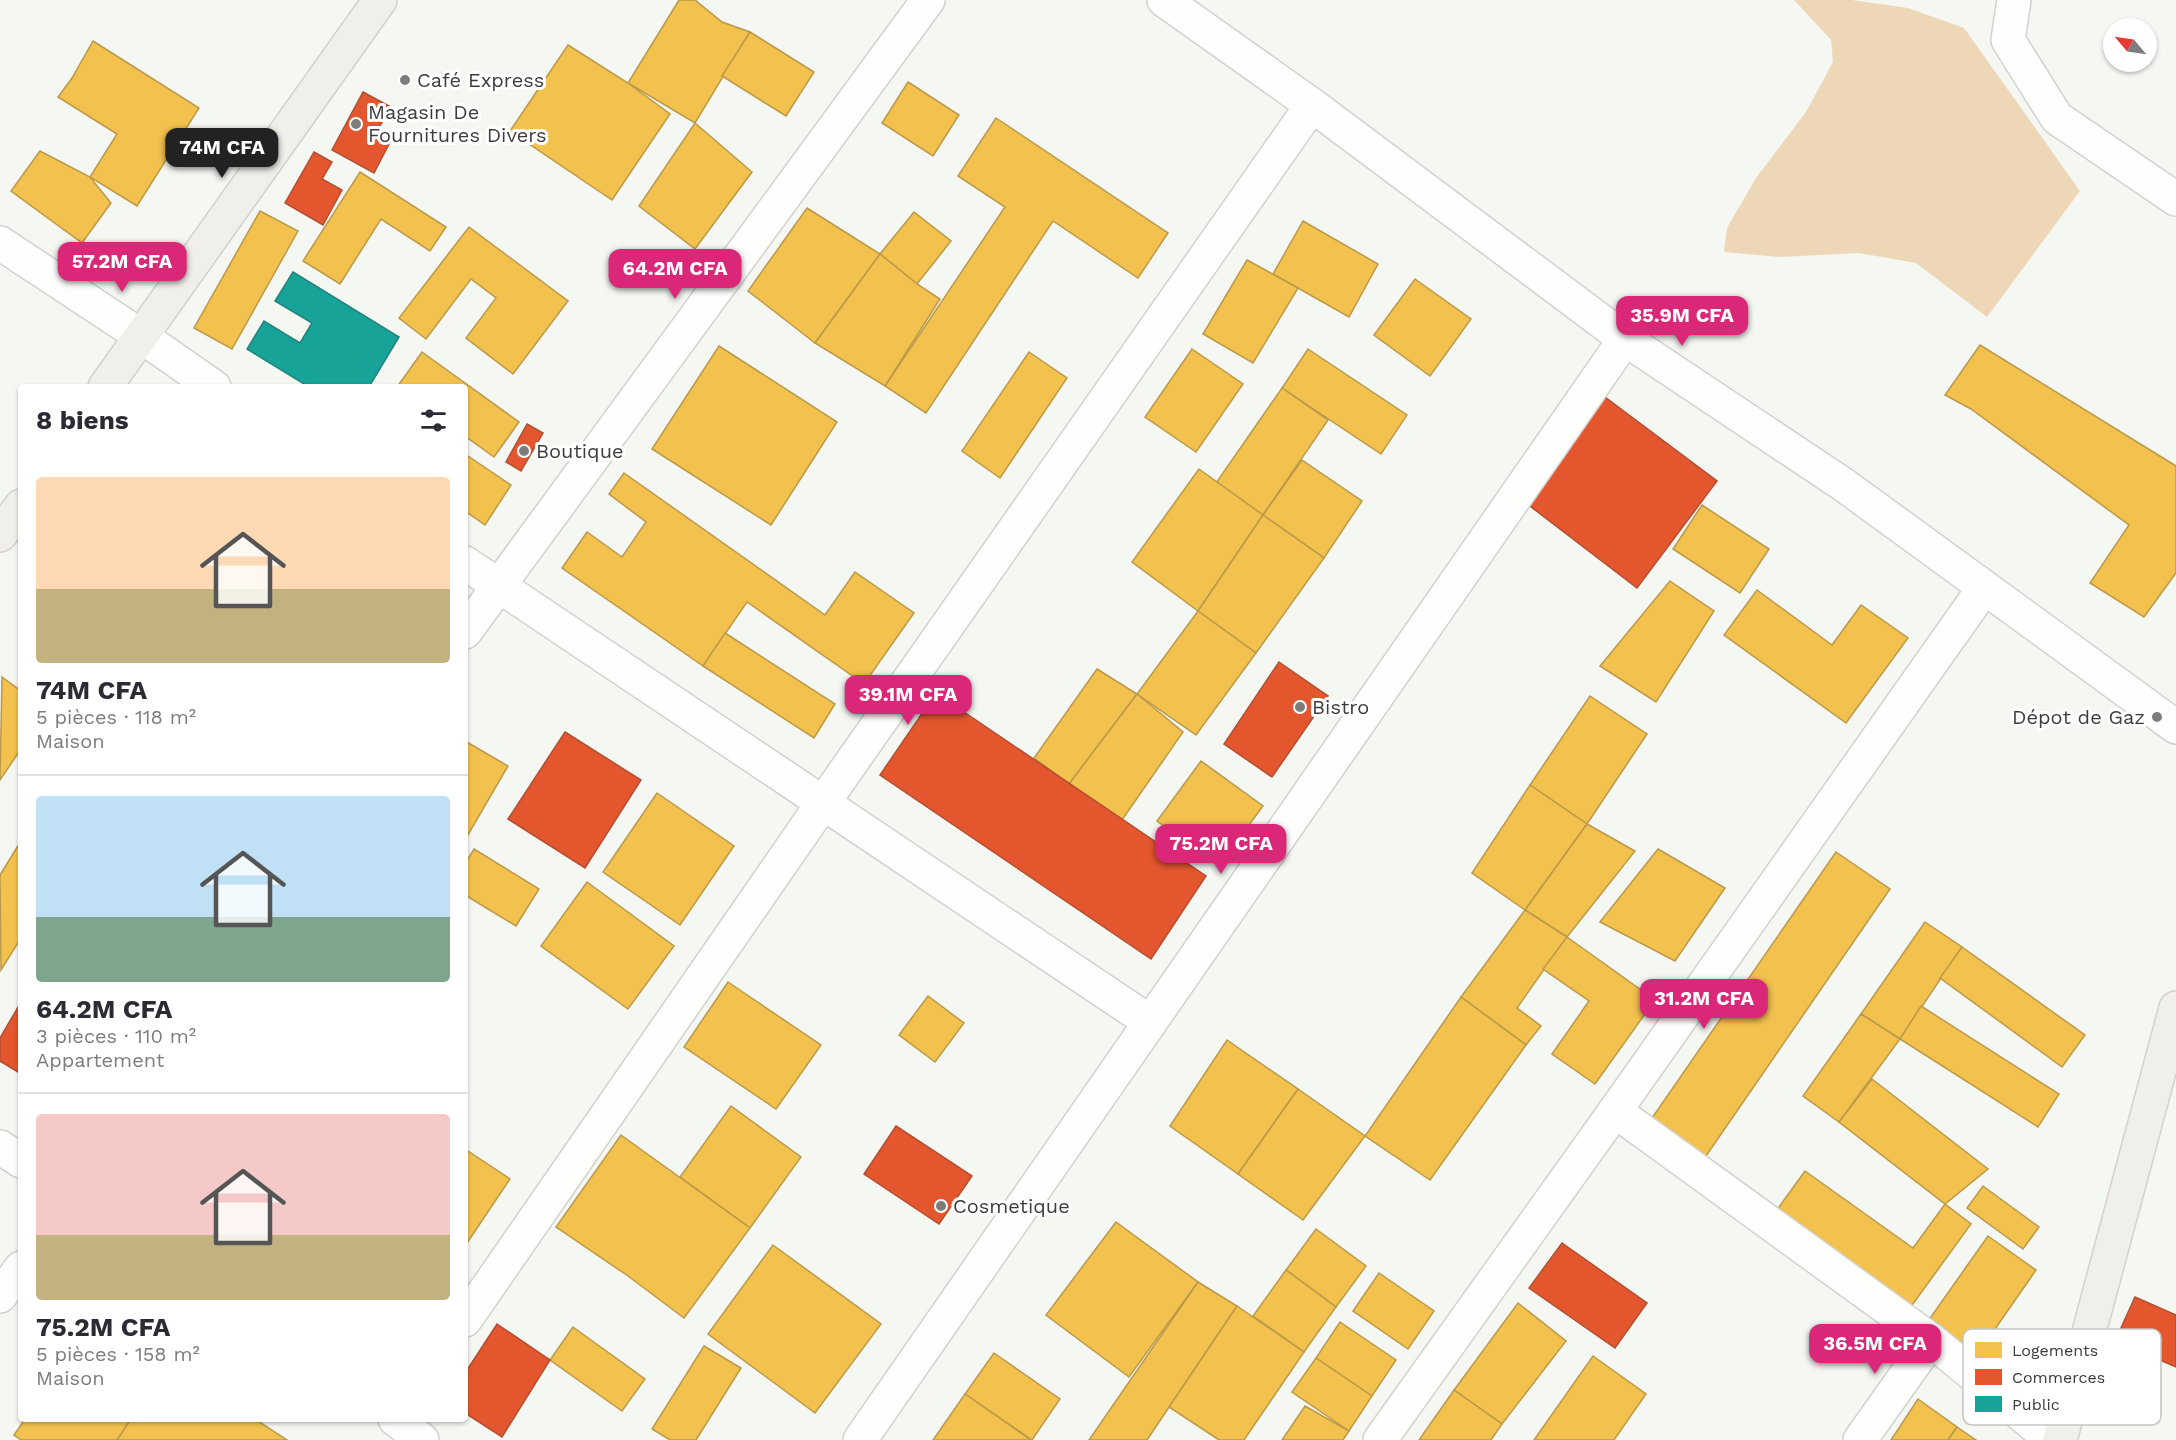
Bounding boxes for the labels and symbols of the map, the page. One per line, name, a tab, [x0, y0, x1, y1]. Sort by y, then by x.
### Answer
north arrow	[2103, 18, 2157, 72]
place label: Café Express	[417, 68, 544, 92]
marker: Café Express	[398, 73, 412, 87]
place label: Magasin De Fournitures Divers	[368, 100, 547, 147]
marker: Magasin De Fournitures Divers	[349, 117, 363, 131]
pin: 74M CFA	[167, 128, 277, 179]
pin: 57.2M CFA	[53, 242, 191, 293]
pin: 64.2M CFA	[606, 249, 744, 300]
pin: 35.9M CFA	[1613, 296, 1751, 347]
place label: Boutique	[536, 439, 624, 463]
marker: Boutique	[517, 444, 531, 458]
pin: 39.1M CFA	[839, 675, 977, 726]
place label: Bistro	[1312, 695, 1369, 719]
marker: Bistro	[1293, 700, 1307, 714]
place label: Dépot de Gaz	[2012, 705, 2145, 729]
marker: Dépot de Gaz	[2150, 710, 2164, 724]
pin: 75.2M CFA	[1152, 824, 1290, 875]
pin: 31.2M CFA	[1635, 979, 1773, 1030]
place label: Cosmetique	[953, 1194, 1070, 1218]
marker: Cosmetique	[934, 1199, 948, 1213]
pin: 36.5M CFA	[1806, 1324, 1944, 1375]
legend	[1963, 1329, 2161, 1425]
text: Logements	[2012, 1341, 2098, 1360]
text: Commerces	[2012, 1368, 2105, 1387]
text: Public	[2012, 1395, 2060, 1414]

